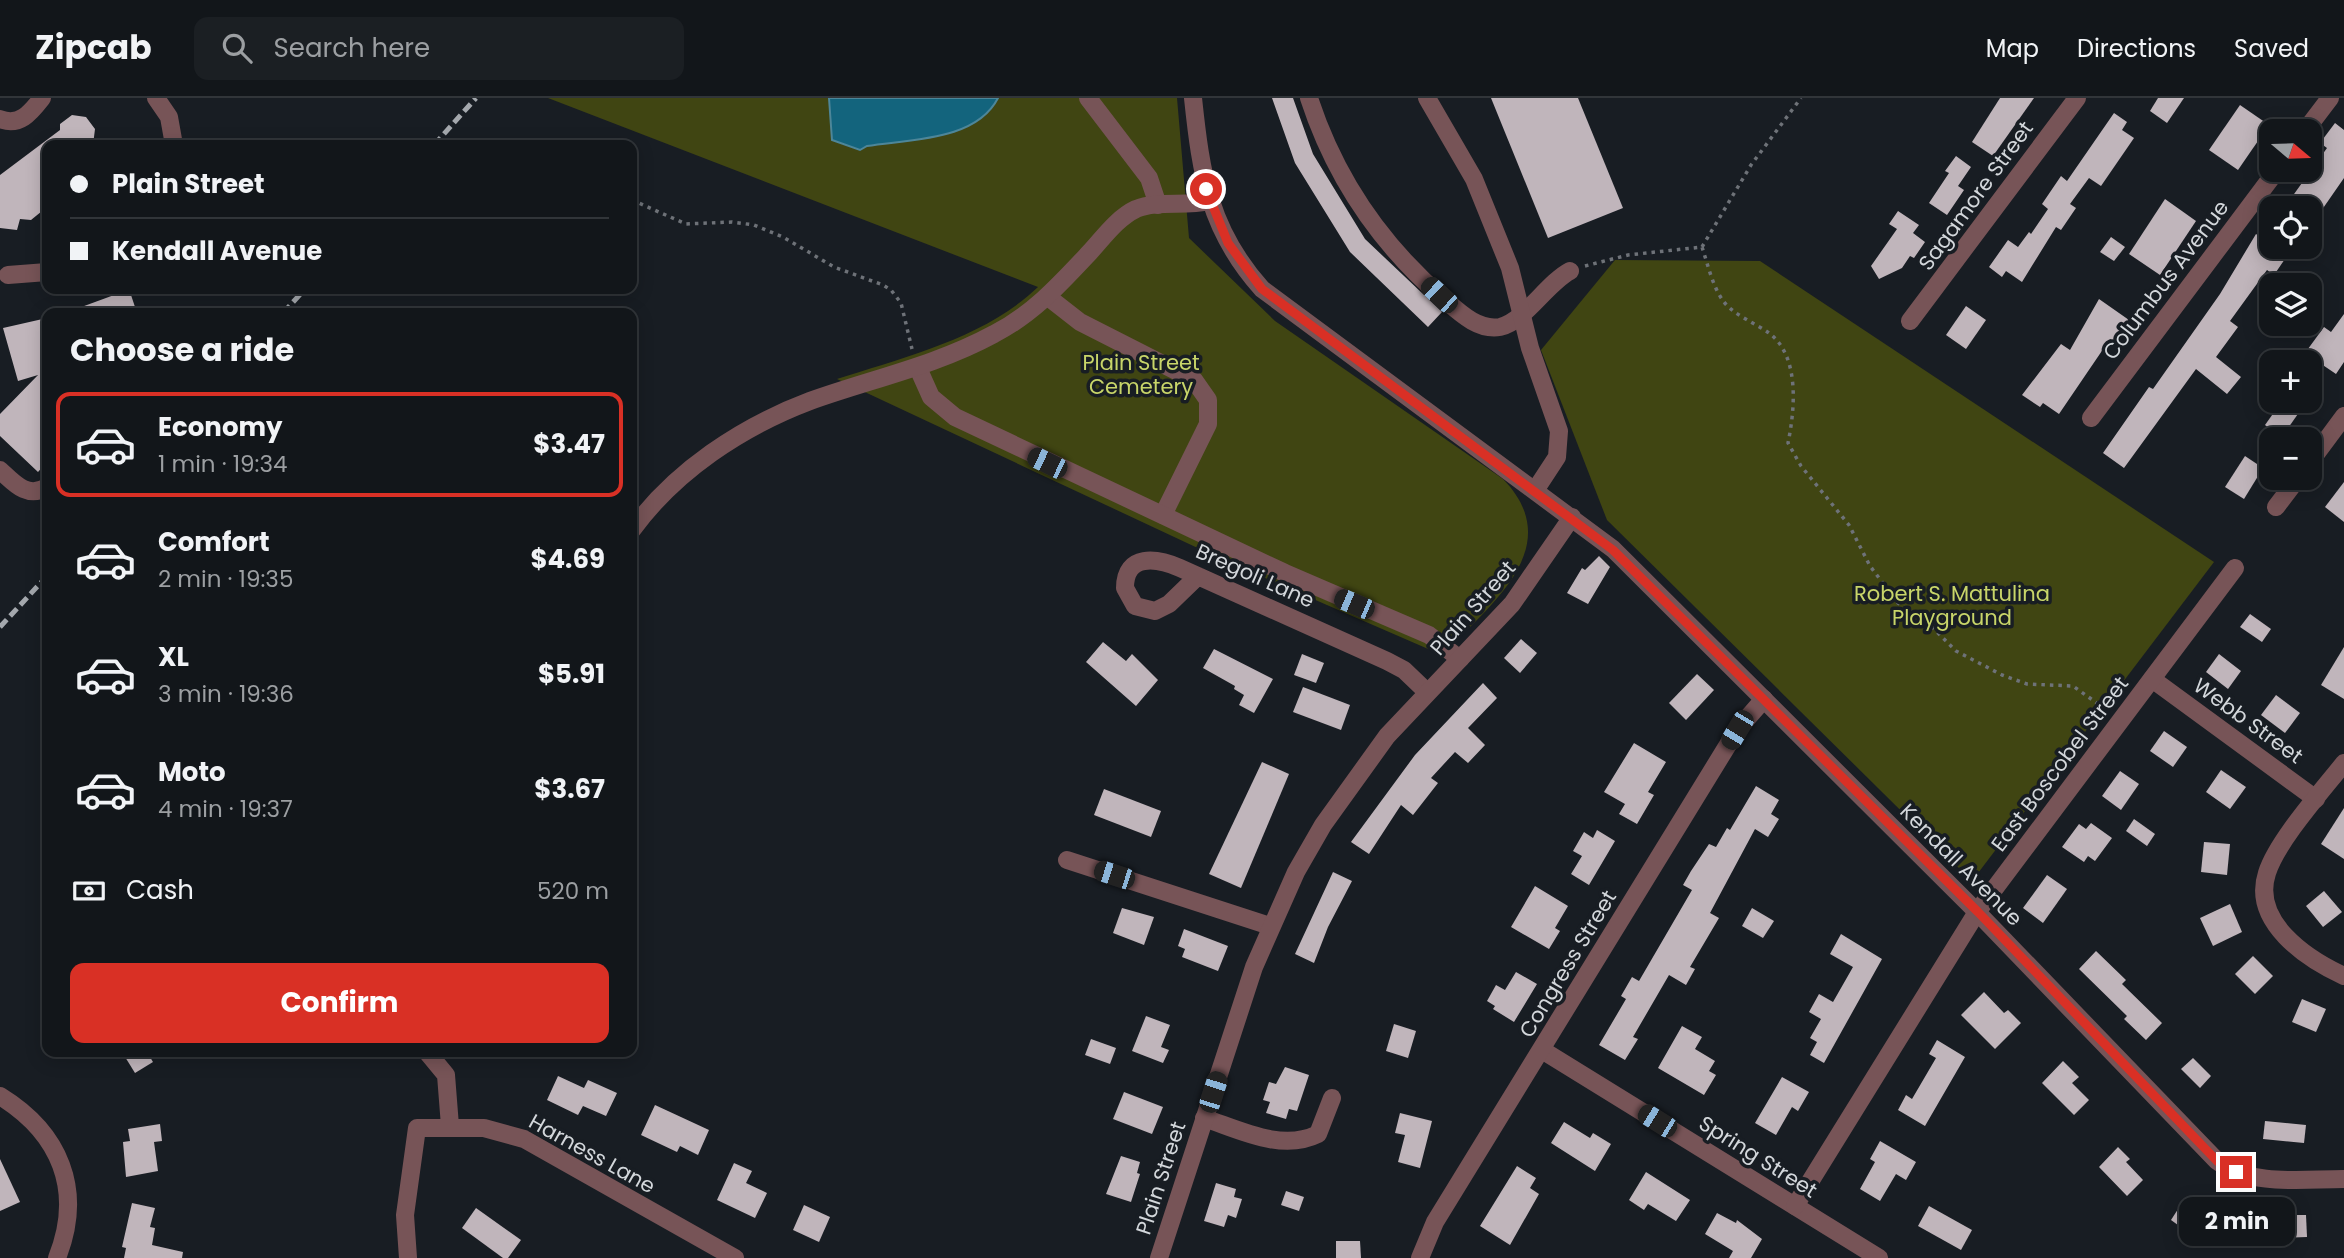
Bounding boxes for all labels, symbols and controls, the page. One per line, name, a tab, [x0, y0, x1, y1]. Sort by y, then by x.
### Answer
search box	[194, 17, 684, 80]
text: Zipcab	[35, 24, 152, 71]
icon: search	[218, 29, 256, 67]
text: Search here	[274, 30, 430, 66]
text: Map	[1986, 32, 2039, 65]
text: Directions	[2077, 32, 2196, 65]
text: Saved	[2234, 32, 2309, 65]
street label: Sagamore Street	[1912, 115, 2040, 276]
north arrow	[2259, 119, 2322, 182]
map controls	[2259, 119, 2322, 490]
text: Plain Street	[112, 166, 265, 202]
route start	[1190, 173, 1222, 205]
street label: Columbus Avenue	[2096, 194, 2235, 365]
button: locate	[2259, 196, 2322, 259]
text: Kendall Avenue	[112, 233, 322, 269]
car	[1417, 273, 1462, 317]
button: layers	[2259, 273, 2322, 336]
text: Choose a ride	[70, 327, 294, 372]
park label: Plain Street Cemetery	[1082, 348, 1200, 401]
button: +	[2259, 350, 2322, 413]
text: Economy	[158, 409, 282, 445]
icon: car	[74, 413, 137, 476]
text: $3.47	[533, 426, 605, 462]
button: −	[2259, 427, 2322, 490]
car	[1024, 444, 1071, 482]
text: 1 min · 19:34	[158, 448, 288, 480]
text: Comfort	[158, 524, 270, 560]
icon: car	[74, 528, 137, 591]
street label: Bregoli Lane	[1191, 536, 1319, 615]
text: $4.69	[530, 541, 605, 577]
street label: Plain Street	[1423, 554, 1522, 661]
text: 2 min · 19:35	[158, 563, 293, 595]
park label: Robert S. Mattulina Playground	[1854, 579, 2050, 632]
car	[1331, 586, 1378, 622]
text: XL	[158, 639, 189, 675]
icon: car	[74, 643, 137, 706]
text: $5.91	[538, 656, 605, 692]
street label: East Boscobel Street	[1984, 670, 2135, 857]
street label: Webb Street	[2188, 671, 2309, 770]
text: 3 min · 19:36	[158, 678, 294, 710]
car	[1718, 707, 1757, 753]
text: Moto	[158, 754, 226, 790]
icon: car	[74, 758, 137, 821]
text: $3.67	[534, 771, 605, 807]
text: 4 min · 19:37	[158, 793, 293, 825]
street label: Kendall Avenue	[1894, 797, 2029, 932]
car	[1091, 859, 1138, 891]
icon: cash	[70, 872, 108, 910]
text: Cash	[126, 872, 194, 908]
text: 520 m	[537, 875, 609, 907]
street label: Congress Street	[1512, 885, 1623, 1043]
button: Confirm	[70, 963, 609, 1043]
car	[1197, 1069, 1230, 1115]
car	[1634, 1101, 1681, 1141]
street label: Harness Lane	[524, 1107, 661, 1200]
street label: Spring Street	[1694, 1109, 1823, 1204]
street label: Plain Street	[1129, 1118, 1192, 1238]
route end	[2220, 1156, 2252, 1188]
callout: 2 min	[2178, 1196, 2294, 1246]
text: 2 min	[2205, 1205, 2269, 1237]

